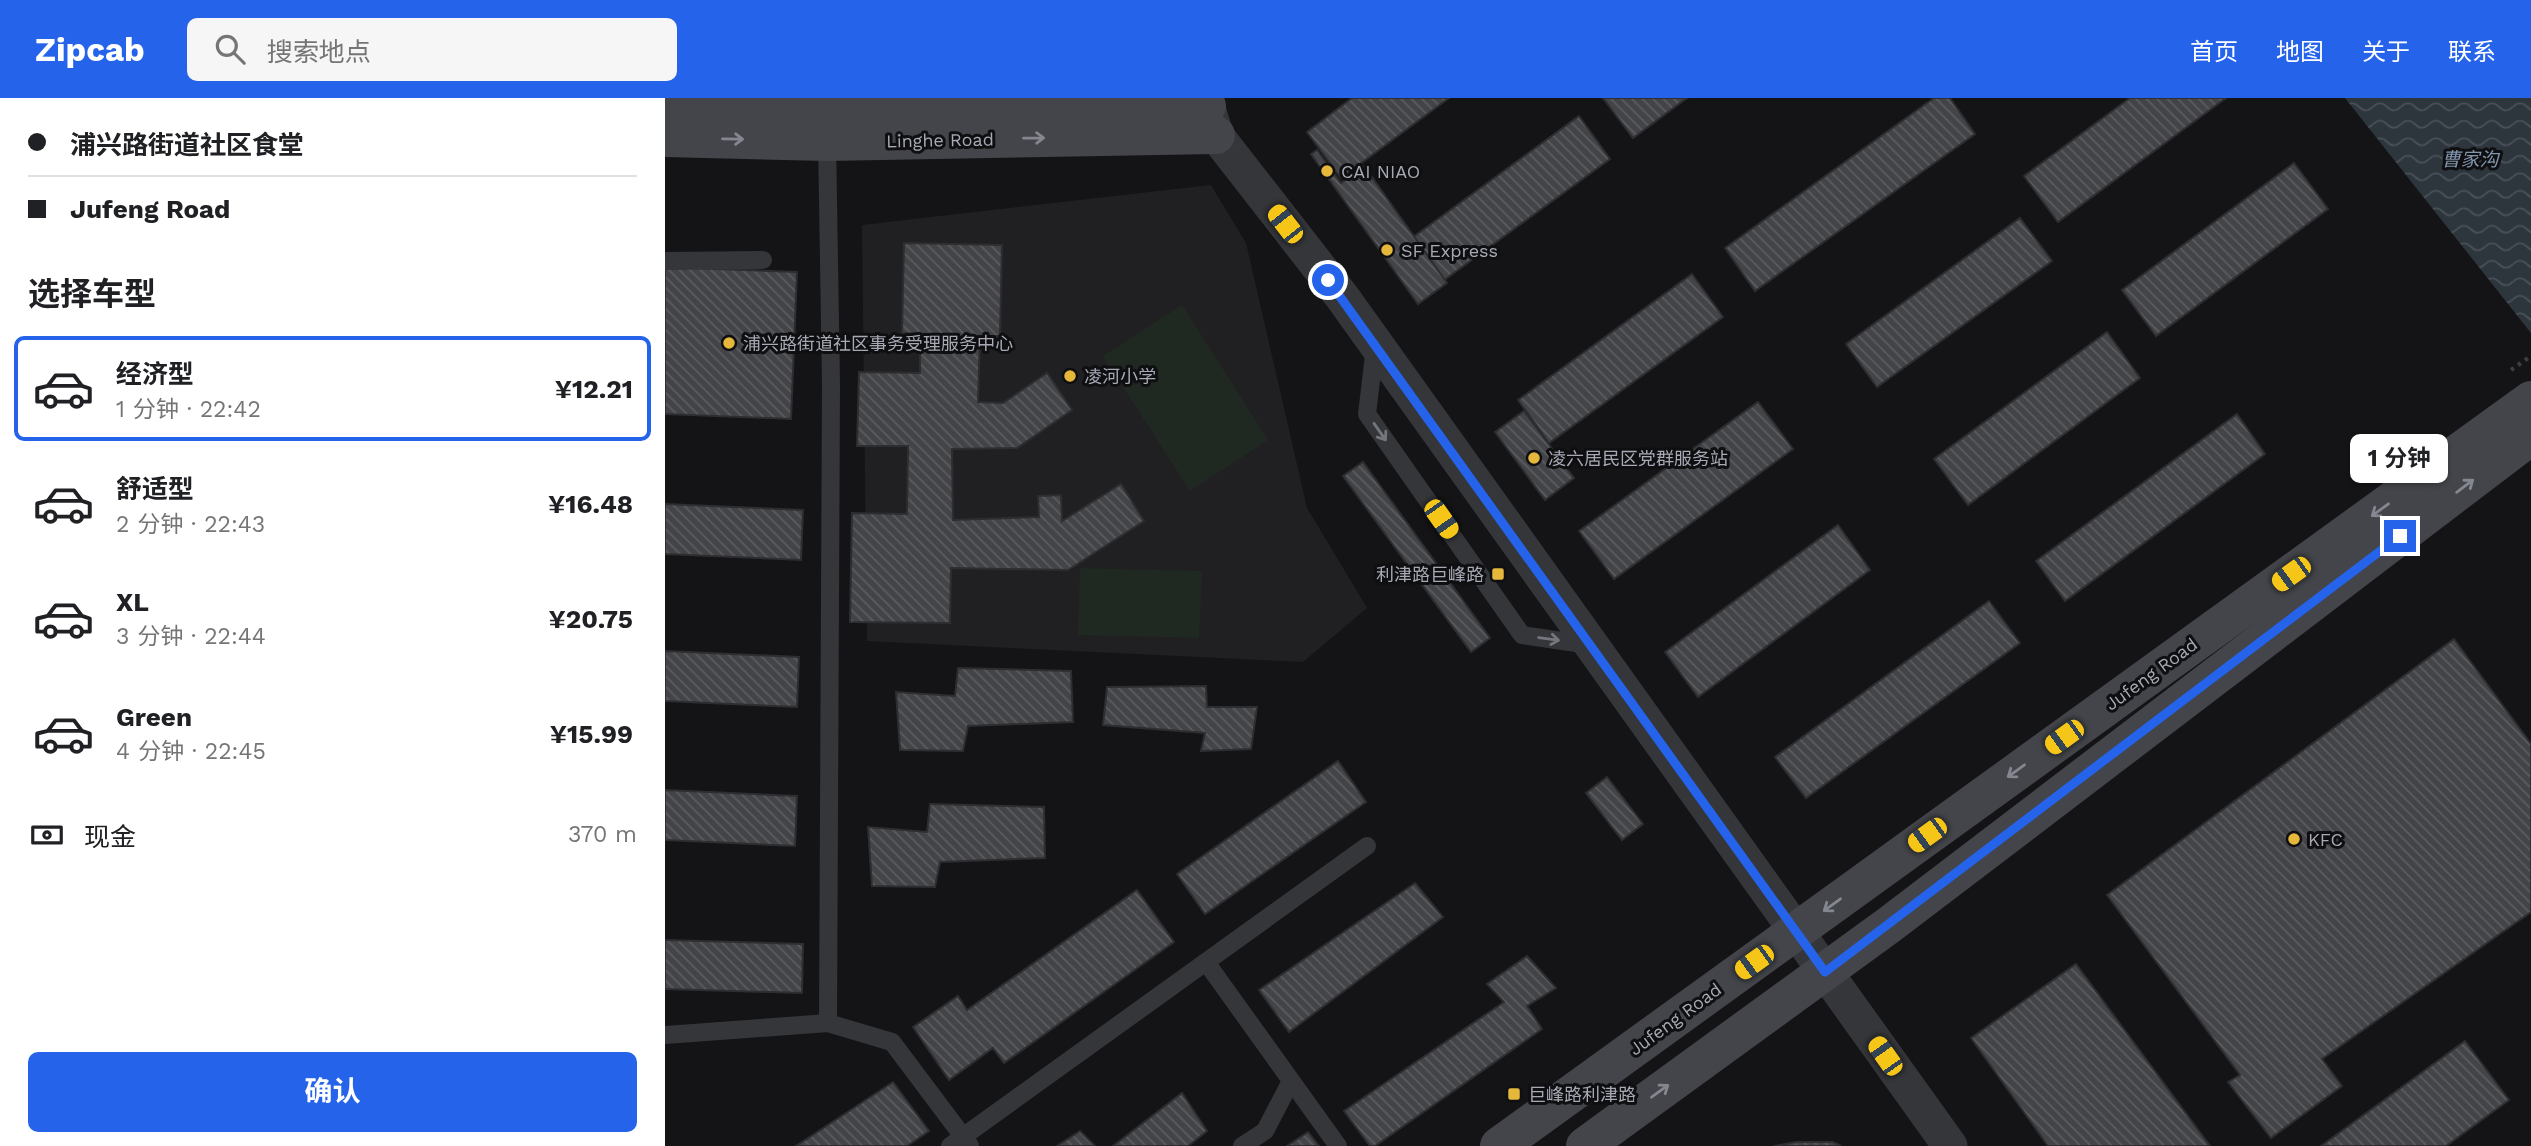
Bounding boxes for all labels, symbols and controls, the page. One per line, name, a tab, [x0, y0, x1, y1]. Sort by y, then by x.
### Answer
search box	[187, 18, 677, 81]
text: Zipcab	[35, 30, 145, 69]
icon: search	[211, 30, 249, 68]
text: 搜索地点	[267, 37, 371, 67]
text: 首页	[2190, 38, 2238, 66]
text: 地图	[2276, 38, 2324, 66]
text: 关于	[2362, 38, 2410, 66]
text: 联系	[2448, 38, 2496, 66]
street label: Linghe Road	[886, 129, 994, 151]
text: 浦兴路街道社区食堂	[70, 130, 304, 160]
one-way arrow	[1022, 132, 1045, 145]
one-way arrow	[721, 133, 744, 146]
water label: 曹家沟	[2441, 148, 2500, 171]
place label: CAI NIAO	[1341, 161, 1420, 182]
marker: CAI NIAO	[1319, 163, 1335, 179]
text: Jufeng Road	[70, 194, 230, 224]
car	[1264, 201, 1307, 247]
place label: SF Express	[1401, 240, 1498, 261]
marker: SF Express	[1379, 242, 1395, 258]
route start	[1312, 264, 1344, 296]
text: 选择车型	[28, 275, 156, 313]
place label: 浦兴路街道社区事务受理服务中心	[743, 333, 1013, 354]
marker: 浦兴路街道社区事务受理服务中心	[721, 335, 737, 351]
icon: car	[32, 357, 95, 420]
text: 经济型	[116, 359, 194, 389]
place label: 凌河小学	[1084, 366, 1156, 387]
marker: 凌河小学	[1062, 368, 1078, 384]
text: ¥12.21	[555, 374, 633, 404]
text: 1 分钟 · 22:42	[116, 396, 261, 423]
one-way arrow	[1373, 422, 1387, 441]
callout: 1 分钟	[2351, 434, 2449, 484]
text: 1 分钟	[2368, 445, 2430, 472]
place label: 凌六居民区党群服务站	[1548, 448, 1728, 469]
marker: 凌六居民区党群服务站	[1526, 450, 1542, 466]
icon: car	[32, 472, 95, 535]
text: 舒适型	[116, 474, 194, 504]
one-way arrow	[2455, 478, 2474, 493]
text: ¥16.48	[548, 489, 633, 519]
car	[1421, 496, 1462, 542]
one-way arrow	[2371, 503, 2390, 517]
text: 2 分钟 · 22:43	[116, 511, 265, 538]
route end	[2384, 520, 2416, 552]
car	[2268, 553, 2315, 595]
place label: 利津路巨峰路	[1376, 564, 1484, 585]
marker: 利津路巨峰路	[1490, 566, 1506, 582]
icon: car	[32, 587, 95, 650]
text: XL	[116, 587, 149, 617]
text: ¥20.75	[548, 604, 633, 634]
text: 3 分钟 · 22:44	[116, 623, 266, 650]
one-way arrow	[1537, 633, 1560, 646]
street label: Jufeng Road	[2101, 633, 2201, 715]
icon: car	[32, 702, 95, 765]
text: Green	[116, 702, 192, 732]
car	[2041, 716, 2088, 758]
text: ¥15.99	[550, 719, 633, 749]
text: 4 分钟 · 22:45	[116, 738, 266, 765]
one-way arrow	[2007, 764, 2026, 779]
car	[1904, 814, 1951, 856]
icon: cash	[28, 816, 66, 854]
text: 370 m	[568, 821, 637, 848]
text: 现金	[84, 822, 136, 852]
place label: KFC	[2308, 829, 2343, 850]
marker: KFC	[2286, 831, 2302, 847]
one-way arrow	[1823, 897, 1841, 912]
car	[1731, 941, 1778, 983]
street label: Jufeng Road	[1625, 978, 1725, 1060]
car	[1865, 1033, 1906, 1079]
button: 确认	[28, 1052, 637, 1132]
place label: 巨峰路利津路	[1528, 1084, 1636, 1105]
one-way arrow	[1650, 1084, 1669, 1099]
marker: 巨峰路利津路	[1506, 1086, 1522, 1102]

